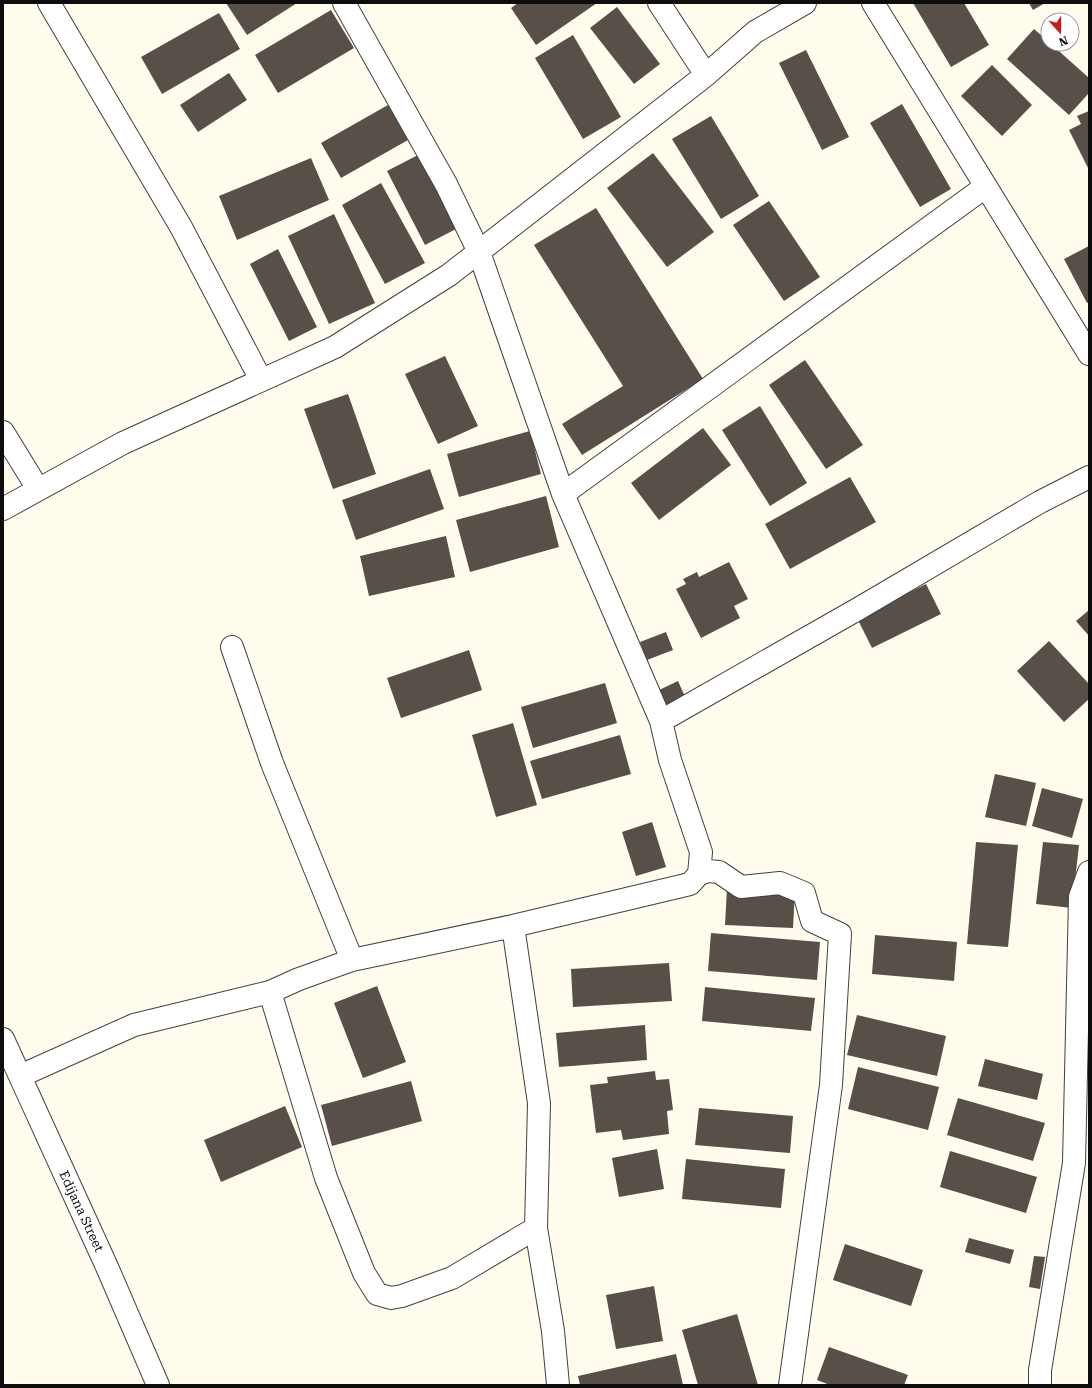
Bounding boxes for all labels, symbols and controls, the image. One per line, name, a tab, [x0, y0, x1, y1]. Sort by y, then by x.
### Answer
north arrow	[1040, 12, 1080, 52]
text: N	[1057, 33, 1070, 49]
street label: Edijana Street	[56, 1168, 107, 1254]

